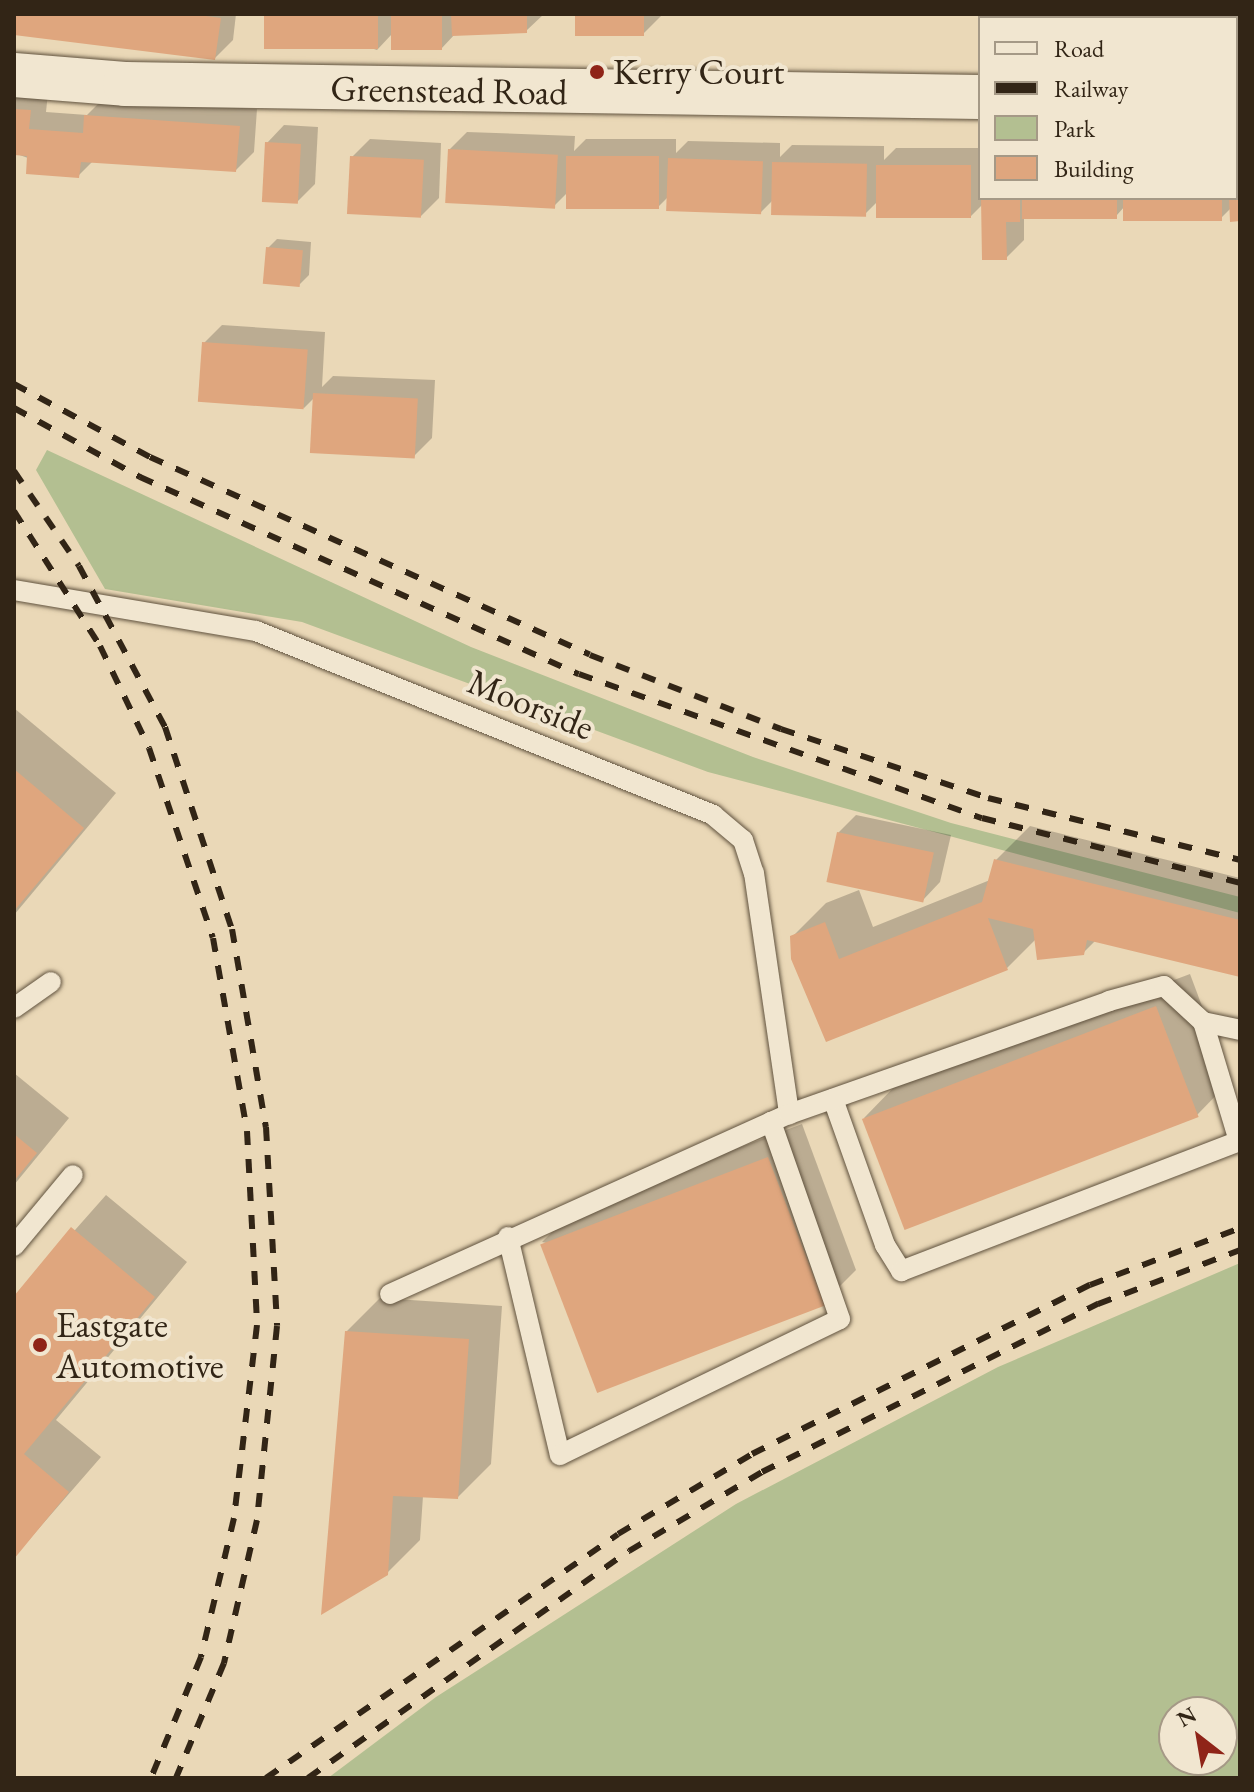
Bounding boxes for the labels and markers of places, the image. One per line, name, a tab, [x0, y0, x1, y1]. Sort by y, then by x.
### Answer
place label: Kerry Court	[613, 50, 784, 94]
marker: Kerry Court	[588, 63, 606, 81]
place label: Eastgate Automotive	[56, 1302, 224, 1387]
marker: Eastgate Automotive	[31, 1336, 49, 1354]

